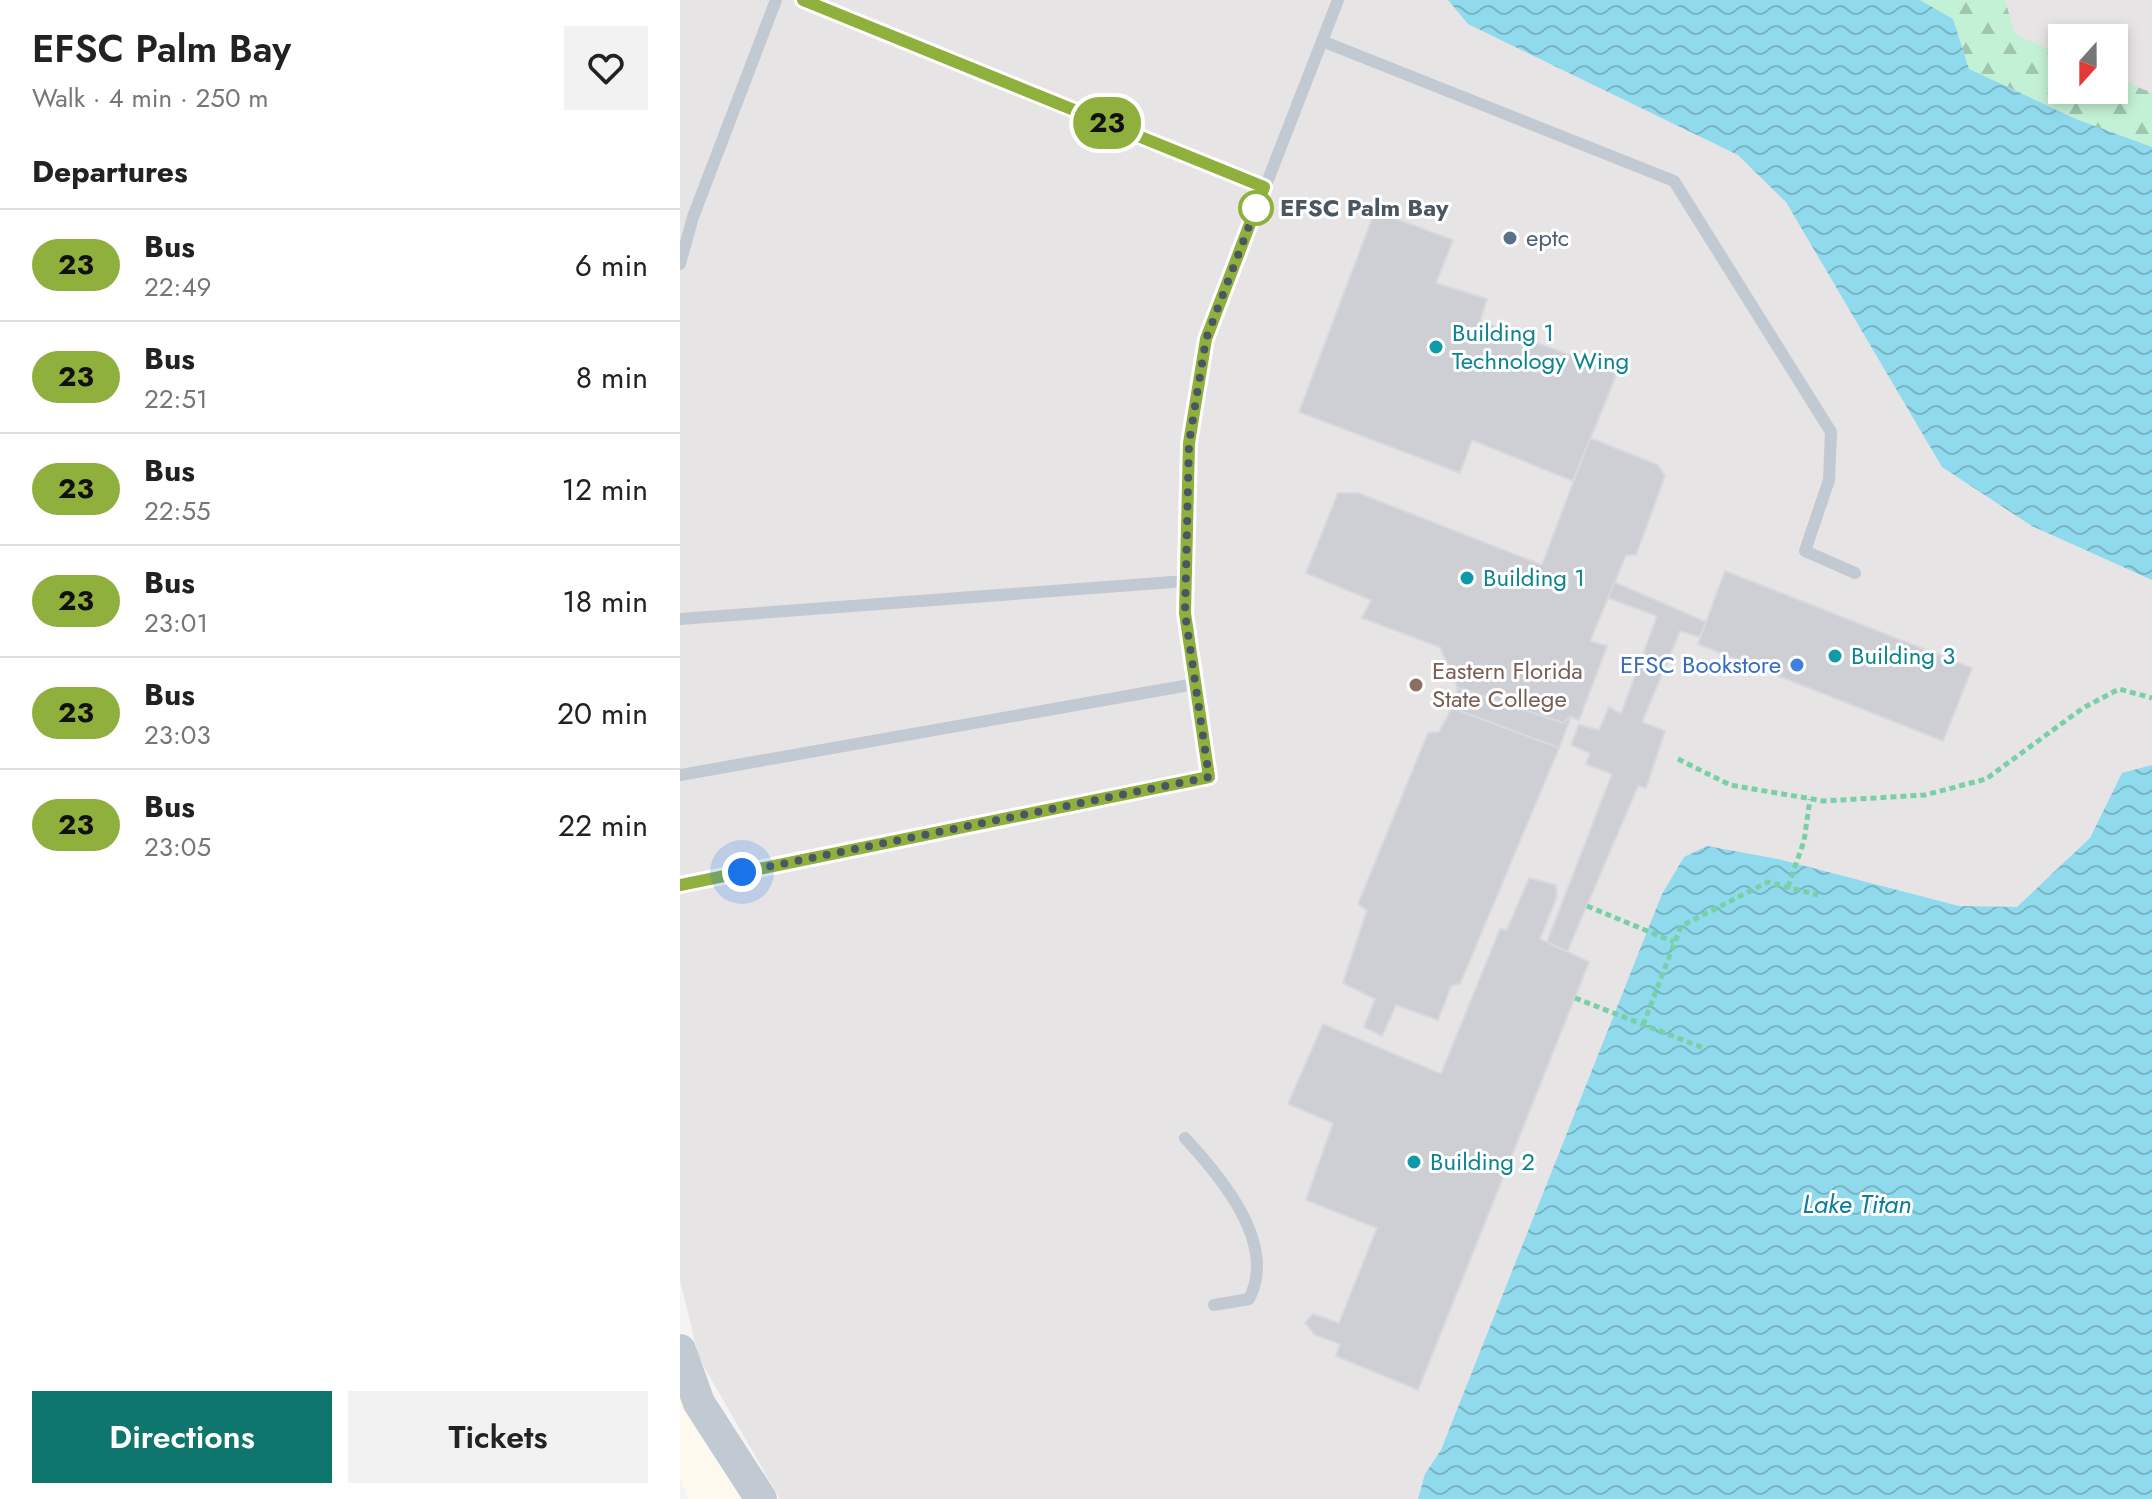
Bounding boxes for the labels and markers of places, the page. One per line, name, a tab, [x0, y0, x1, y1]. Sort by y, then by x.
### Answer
place label: EFSC Palm Bay	[1280, 190, 1449, 225]
marker: EFSC Palm Bay	[1239, 191, 1273, 225]
place label: eptc	[1526, 220, 1569, 255]
marker: eptc	[1501, 229, 1519, 247]
place label: Building 1 Technology Wing	[1452, 315, 1629, 378]
marker: Building 1 Technology Wing	[1427, 338, 1445, 356]
place label: Building 1	[1483, 560, 1585, 595]
marker: Building 1	[1458, 569, 1476, 587]
place label: Building 3	[1851, 638, 1955, 673]
place label: EFSC Bookstore	[1620, 647, 1781, 682]
marker: Building 3	[1826, 647, 1844, 665]
place label: Eastern Florida State College	[1432, 653, 1583, 716]
marker: EFSC Bookstore	[1788, 656, 1806, 674]
marker: Eastern Florida State College	[1407, 676, 1425, 694]
place label: Building 2	[1430, 1144, 1535, 1179]
marker: Building 2	[1405, 1153, 1423, 1171]

